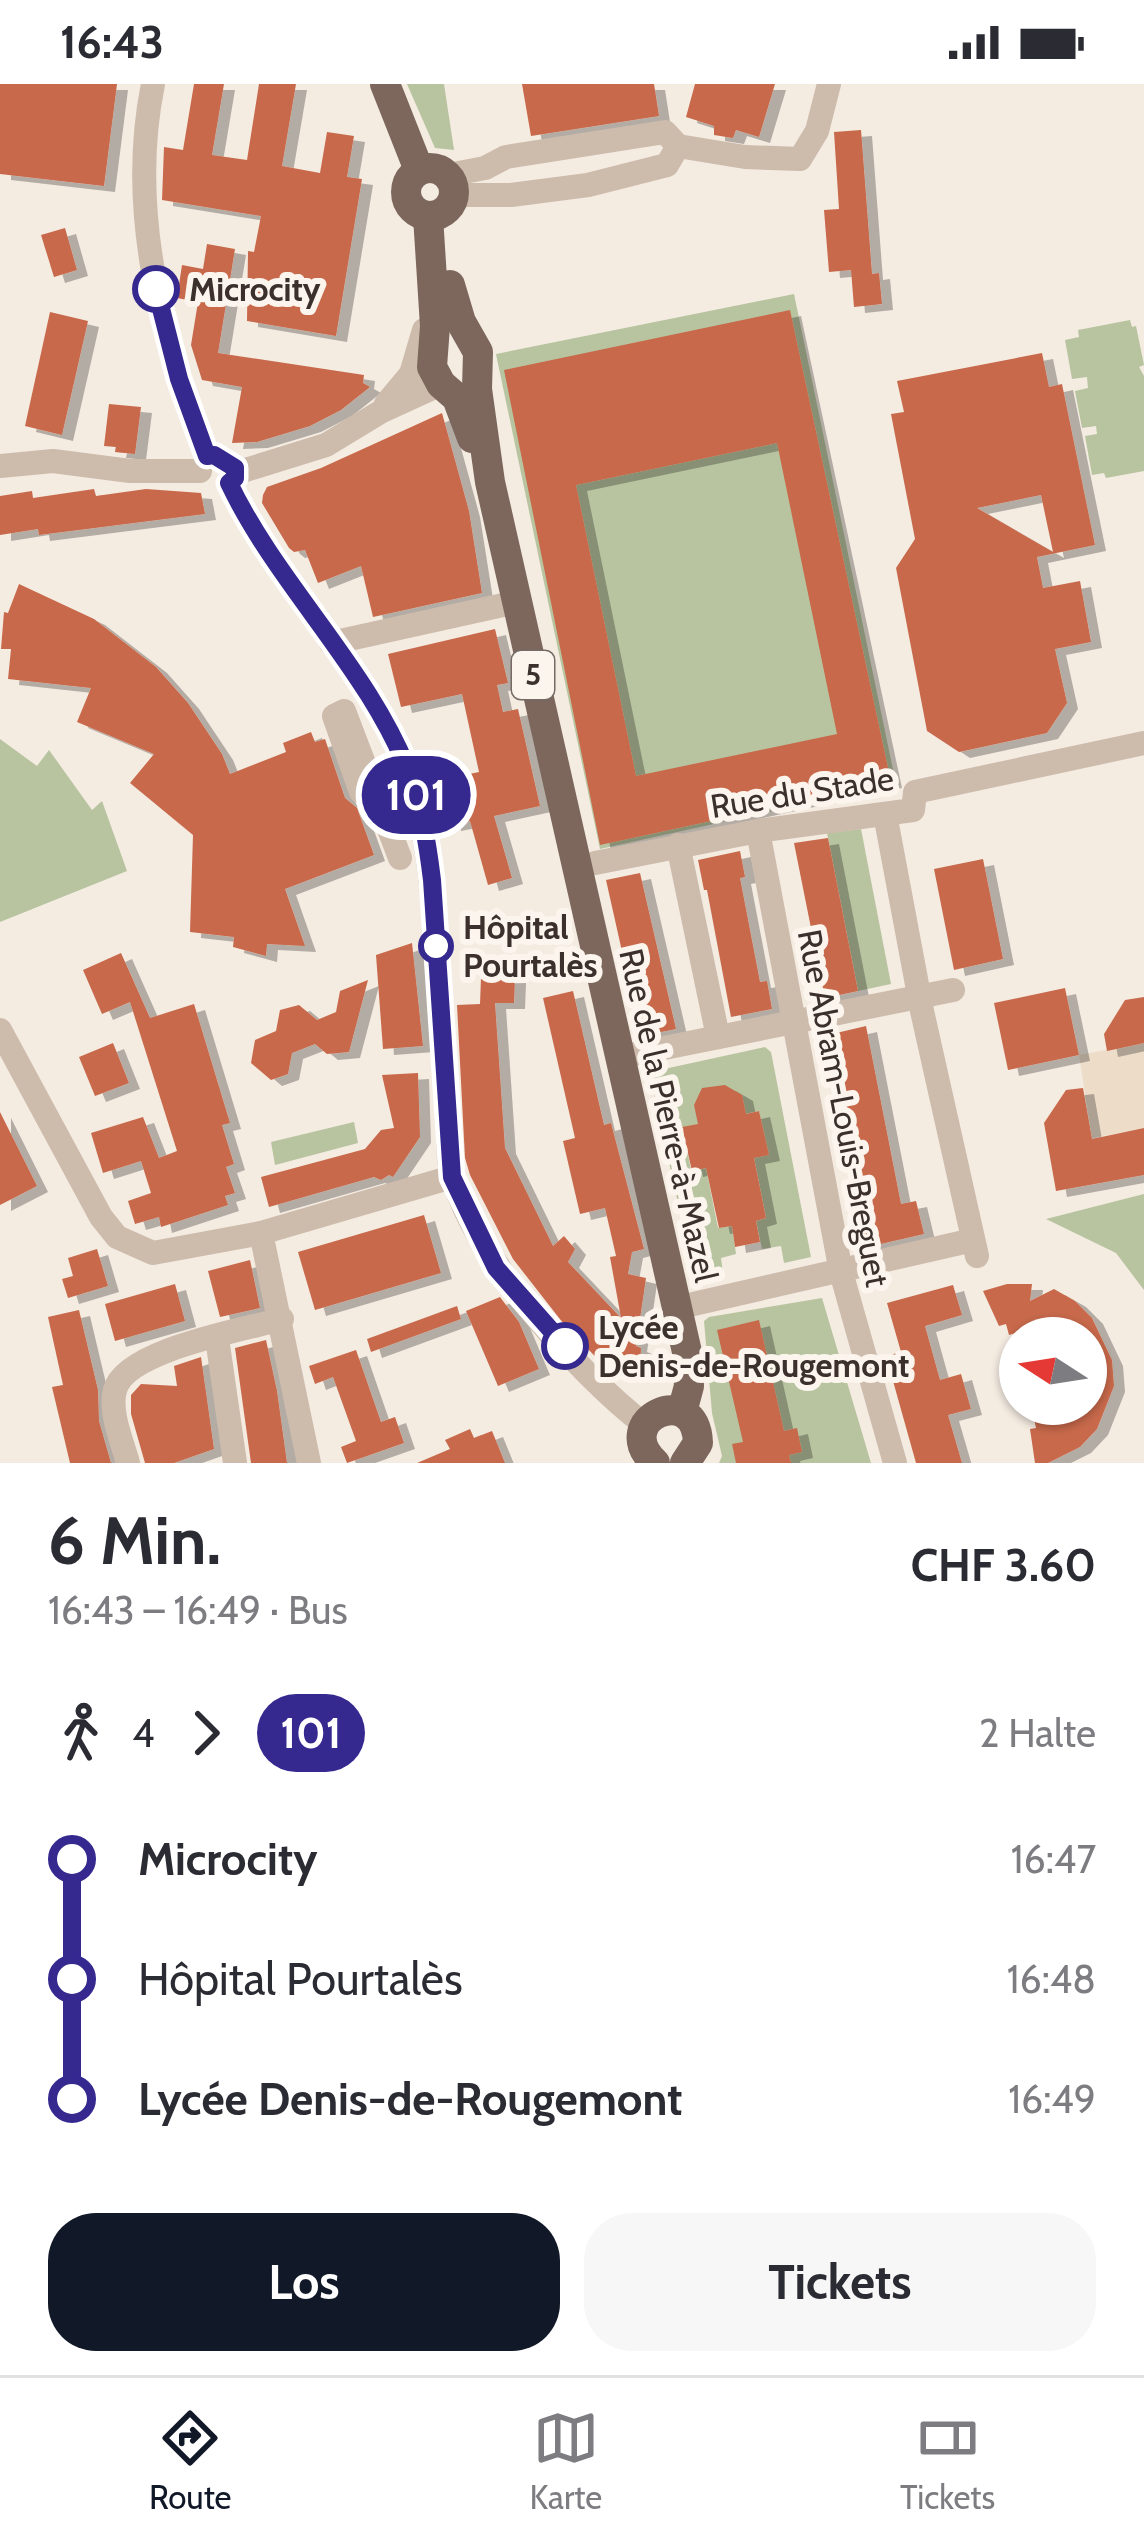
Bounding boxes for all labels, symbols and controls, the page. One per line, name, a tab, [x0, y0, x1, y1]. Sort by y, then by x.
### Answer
text: 16:43	[60, 15, 164, 69]
marker: Microcity	[134, 267, 178, 311]
place label: Microcity	[189, 269, 321, 309]
road number: 5	[512, 651, 554, 699]
line badge: 101	[347, 756, 485, 834]
street label: Rue du Stade	[707, 758, 897, 826]
text: 101	[386, 769, 446, 821]
place label: Hôpital Pourtalès	[463, 907, 597, 985]
street label: Rue Abram-Louis-Breguet	[790, 926, 898, 1290]
marker: Hôpital Pourtalès	[420, 930, 452, 962]
street label: Rue de la Pierre-à-Mazel	[611, 944, 727, 1286]
place label: Lycée Denis-de-Rougemont	[598, 1307, 909, 1385]
north arrow	[999, 1317, 1107, 1425]
map controls	[999, 1317, 1107, 1425]
marker: Lycée Denis-de-Rougemont	[543, 1324, 587, 1368]
text: 6 Min.	[48, 1500, 221, 1581]
text: CHF 3.60	[911, 1538, 1096, 1592]
text: 16:43 – 16:49 · Bus	[48, 1586, 348, 1634]
icon: walk	[48, 1700, 114, 1766]
icon: forward	[173, 1700, 239, 1766]
text: 101	[281, 1707, 341, 1759]
text: 4	[132, 1709, 155, 1757]
text: 2 Halte	[979, 1709, 1096, 1757]
text: Microcity	[138, 1832, 317, 1886]
text: 16:47	[1011, 1835, 1096, 1883]
text: Hôpital Pourtalès	[138, 1952, 463, 2006]
text: 16:48	[1007, 1955, 1096, 2003]
text: Lycée Denis-de-Rougemont	[138, 2072, 683, 2126]
text: 16:49	[1008, 2075, 1096, 2123]
button: Los	[48, 2213, 560, 2351]
button: Tickets	[584, 2213, 1096, 2351]
tab: Route	[149, 2405, 232, 2517]
tab: Karte	[529, 2405, 602, 2517]
tab: Tickets	[900, 2405, 995, 2517]

